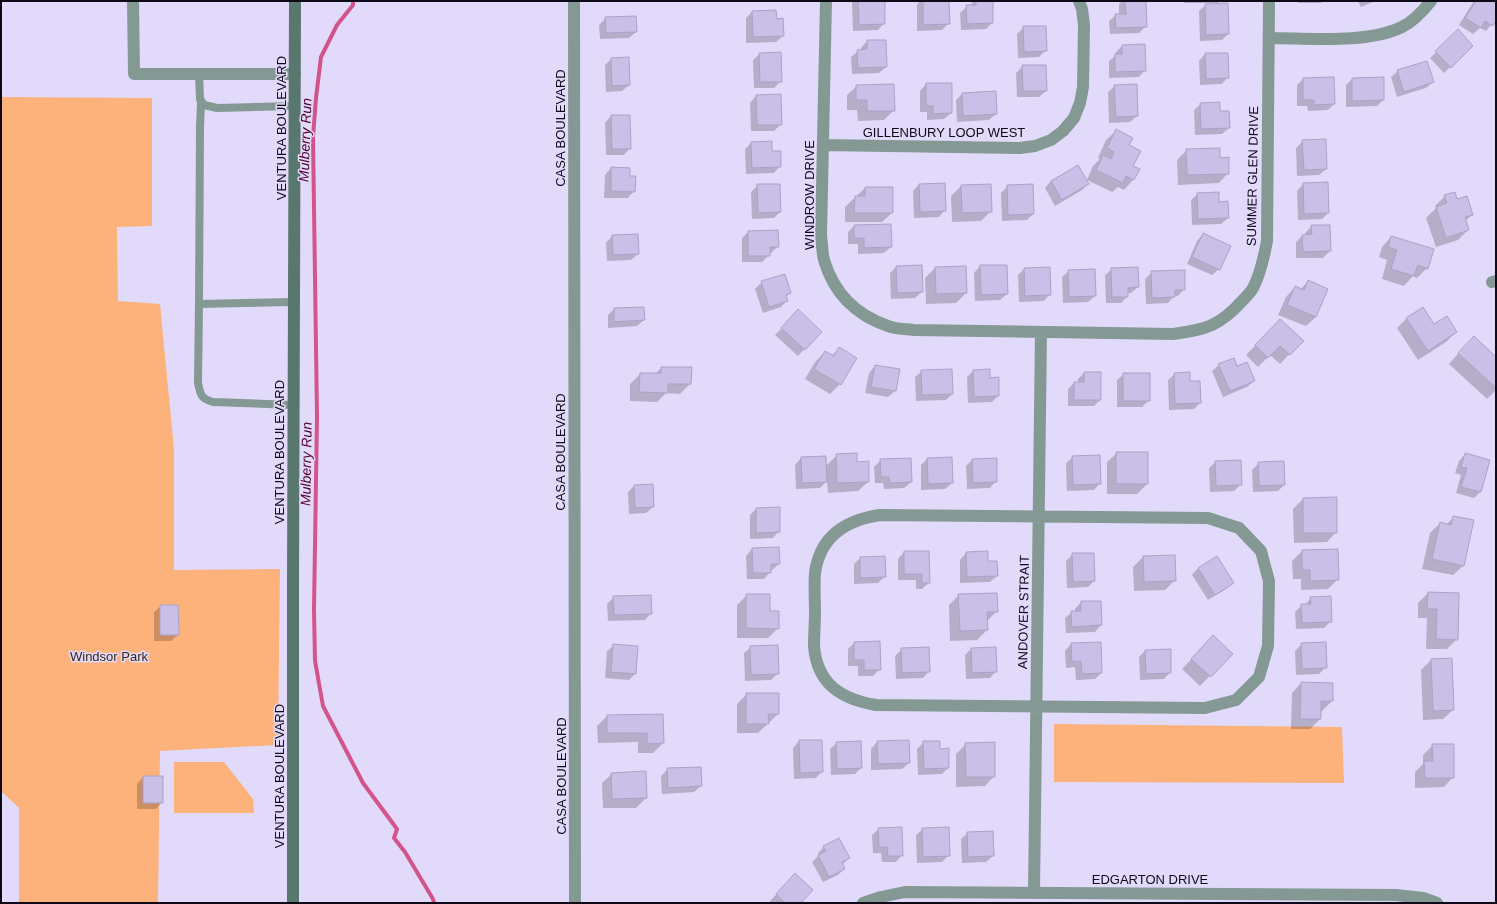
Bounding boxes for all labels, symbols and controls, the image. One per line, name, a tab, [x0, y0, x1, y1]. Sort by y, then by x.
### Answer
street label: VENTURA BOULEVARD	[274, 56, 289, 200]
street label: CASA BOULEVARD	[553, 69, 568, 187]
water label: Mulberry Run	[296, 98, 314, 182]
street label: SUMMER GLEN DRIVE	[1244, 105, 1261, 246]
street label: GILLENBURY LOOP WEST	[863, 125, 1025, 140]
street label: WINDROW DRIVE	[802, 140, 817, 250]
street label: VENTURA BOULEVARD	[272, 380, 287, 524]
street label: CASA BOULEVARD	[553, 393, 568, 511]
water label: Mulberry Run	[297, 422, 315, 506]
street label: ANDOVER STRAIT	[1015, 555, 1032, 669]
park label: Windsor Park	[70, 649, 149, 664]
street label: VENTURA BOULEVARD	[272, 704, 287, 848]
street label: CASA BOULEVARD	[554, 717, 569, 835]
street label: EDGARTON DRIVE	[1092, 872, 1209, 887]

